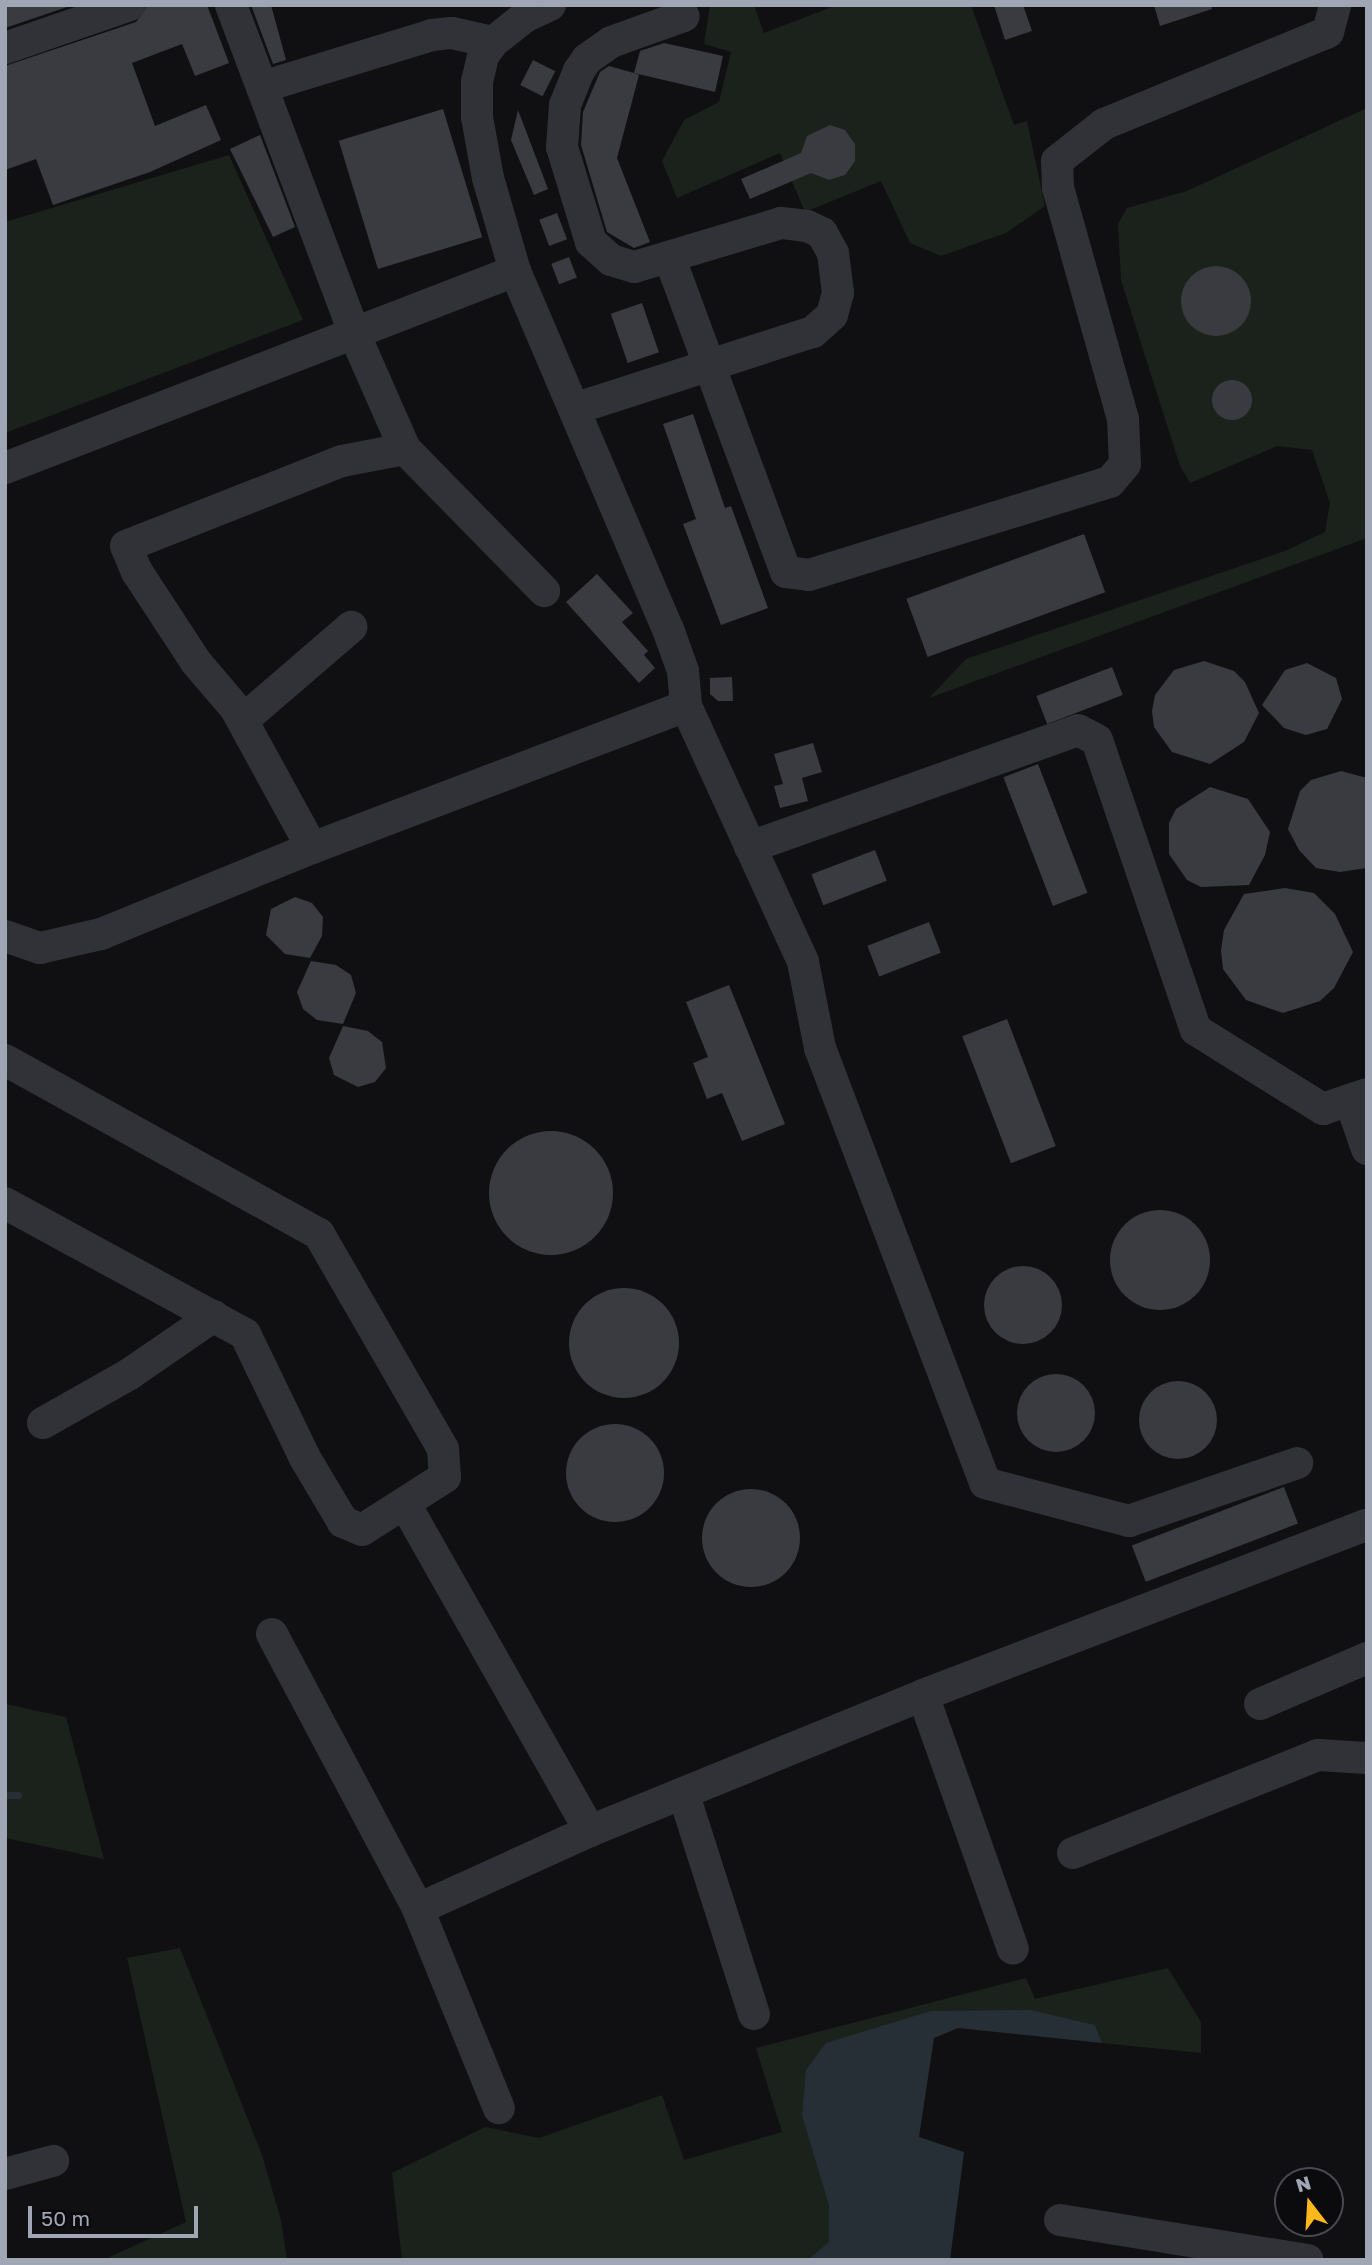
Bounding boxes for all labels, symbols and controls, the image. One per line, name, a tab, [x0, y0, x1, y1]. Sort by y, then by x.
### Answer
north arrow	[1274, 2167, 1344, 2237]
text: N	[1293, 2170, 1314, 2196]
scale bar	[32, 2192, 201, 2236]
text: 50 m	[41, 2205, 90, 2231]

